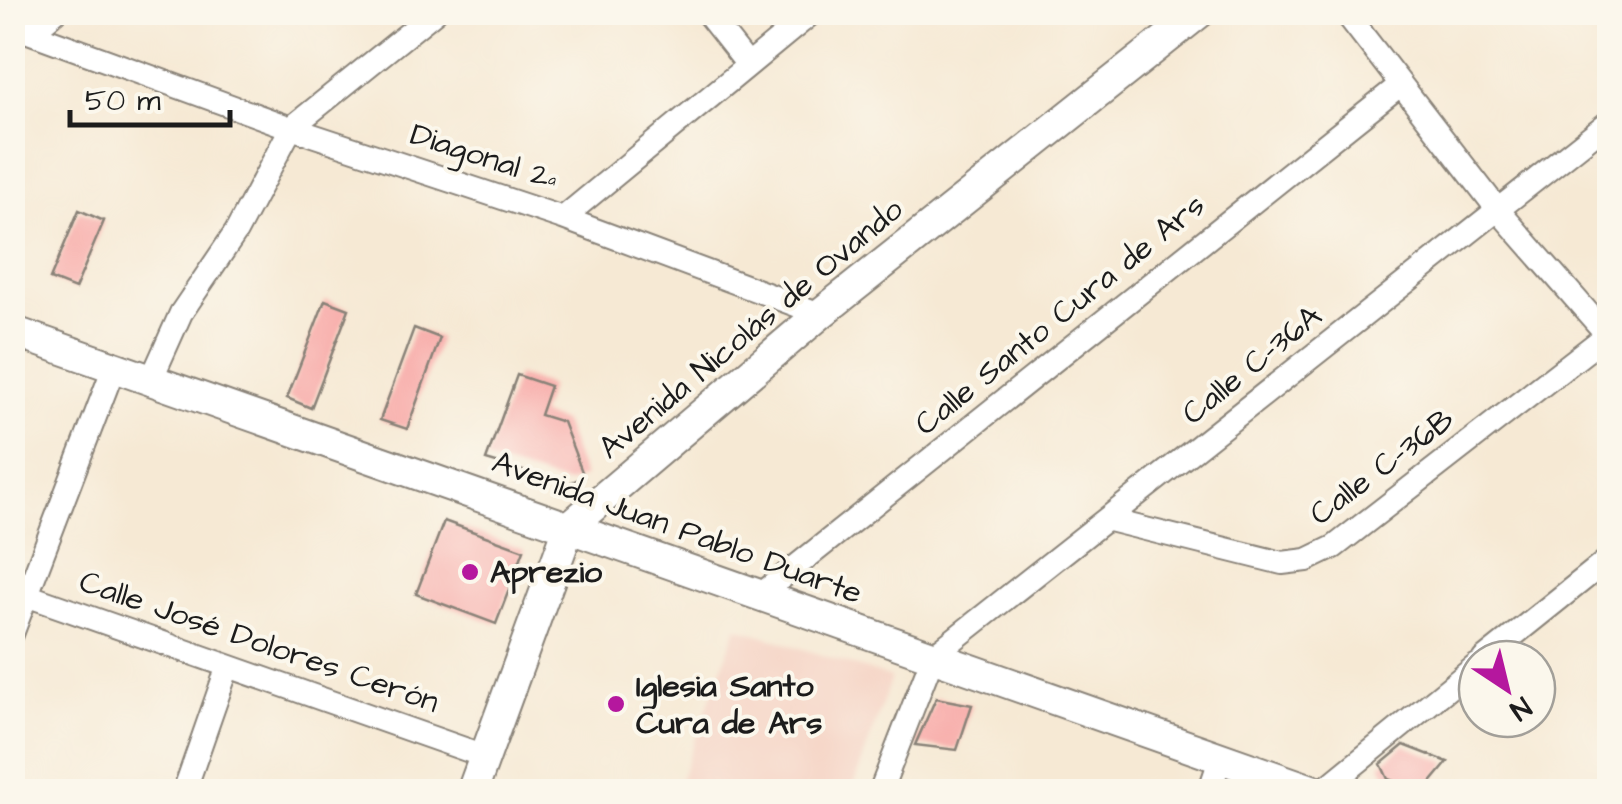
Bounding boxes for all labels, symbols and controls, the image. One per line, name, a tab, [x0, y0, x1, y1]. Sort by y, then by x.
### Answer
scale bar	[70, 65, 230, 127]
text: 50 m	[85, 80, 161, 122]
street label: Diagonal 2ª	[404, 112, 564, 202]
street label: Calle Santo Cura de Ars	[905, 184, 1215, 446]
street label: Avenida Nicolás de Ovando	[589, 188, 913, 470]
street label: Calle C-36A	[1172, 294, 1332, 436]
street label: Calle C-36B	[1300, 397, 1464, 536]
street label: Avenida Juan Pablo Duarte	[486, 440, 868, 616]
place label: Aprezio	[490, 550, 603, 595]
street label: Calle José Dolores Cerón	[73, 559, 445, 725]
marker: Aprezio	[459, 561, 481, 583]
north arrow	[1457, 639, 1557, 739]
place label: Iglesia Santo Cura de Ars	[636, 664, 822, 746]
text: N	[1502, 687, 1539, 730]
marker: Iglesia Santo Cura de Ars	[605, 693, 627, 715]

